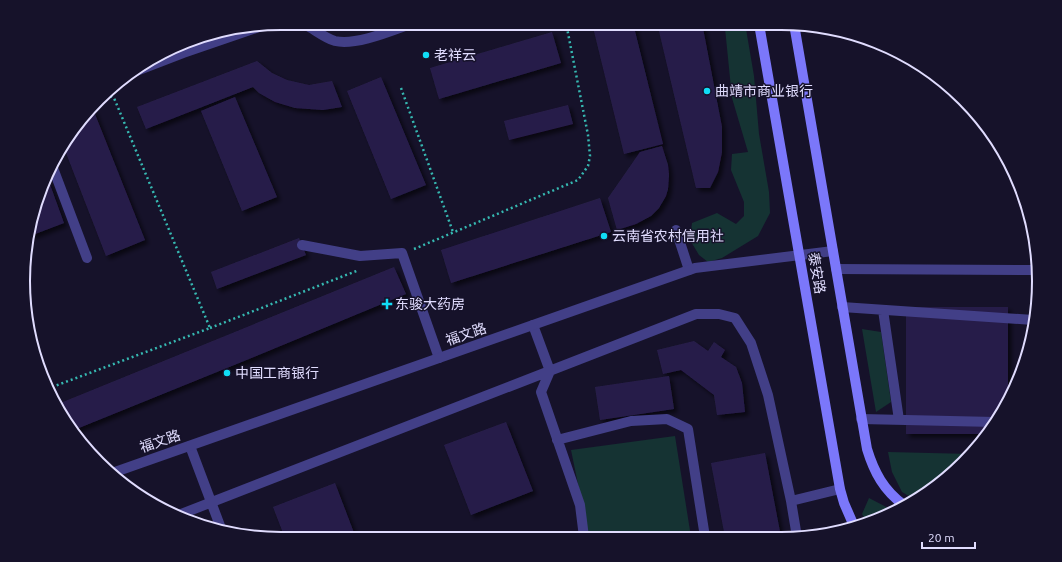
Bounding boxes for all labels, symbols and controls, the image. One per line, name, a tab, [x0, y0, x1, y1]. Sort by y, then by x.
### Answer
place label: 老祥云	[434, 47, 476, 63]
marker: 老祥云	[421, 50, 431, 60]
place label: 曲靖市商业银行	[715, 83, 813, 99]
marker: 曲靖市商业银行	[702, 86, 712, 96]
place label: 云南省农村信用社	[612, 228, 724, 244]
marker: 云南省农村信用社	[599, 231, 609, 241]
street label: 泰安路	[805, 251, 829, 295]
place label: 东骏大药房	[395, 296, 465, 312]
marker: 东骏大药房	[382, 299, 392, 309]
street label: 福文路	[444, 320, 488, 348]
place label: 中国工商银行	[235, 365, 319, 381]
marker: 中国工商银行	[222, 368, 232, 378]
street label: 福文路	[138, 427, 182, 455]
scale bar	[922, 524, 975, 550]
text: 20 m	[928, 531, 955, 544]

